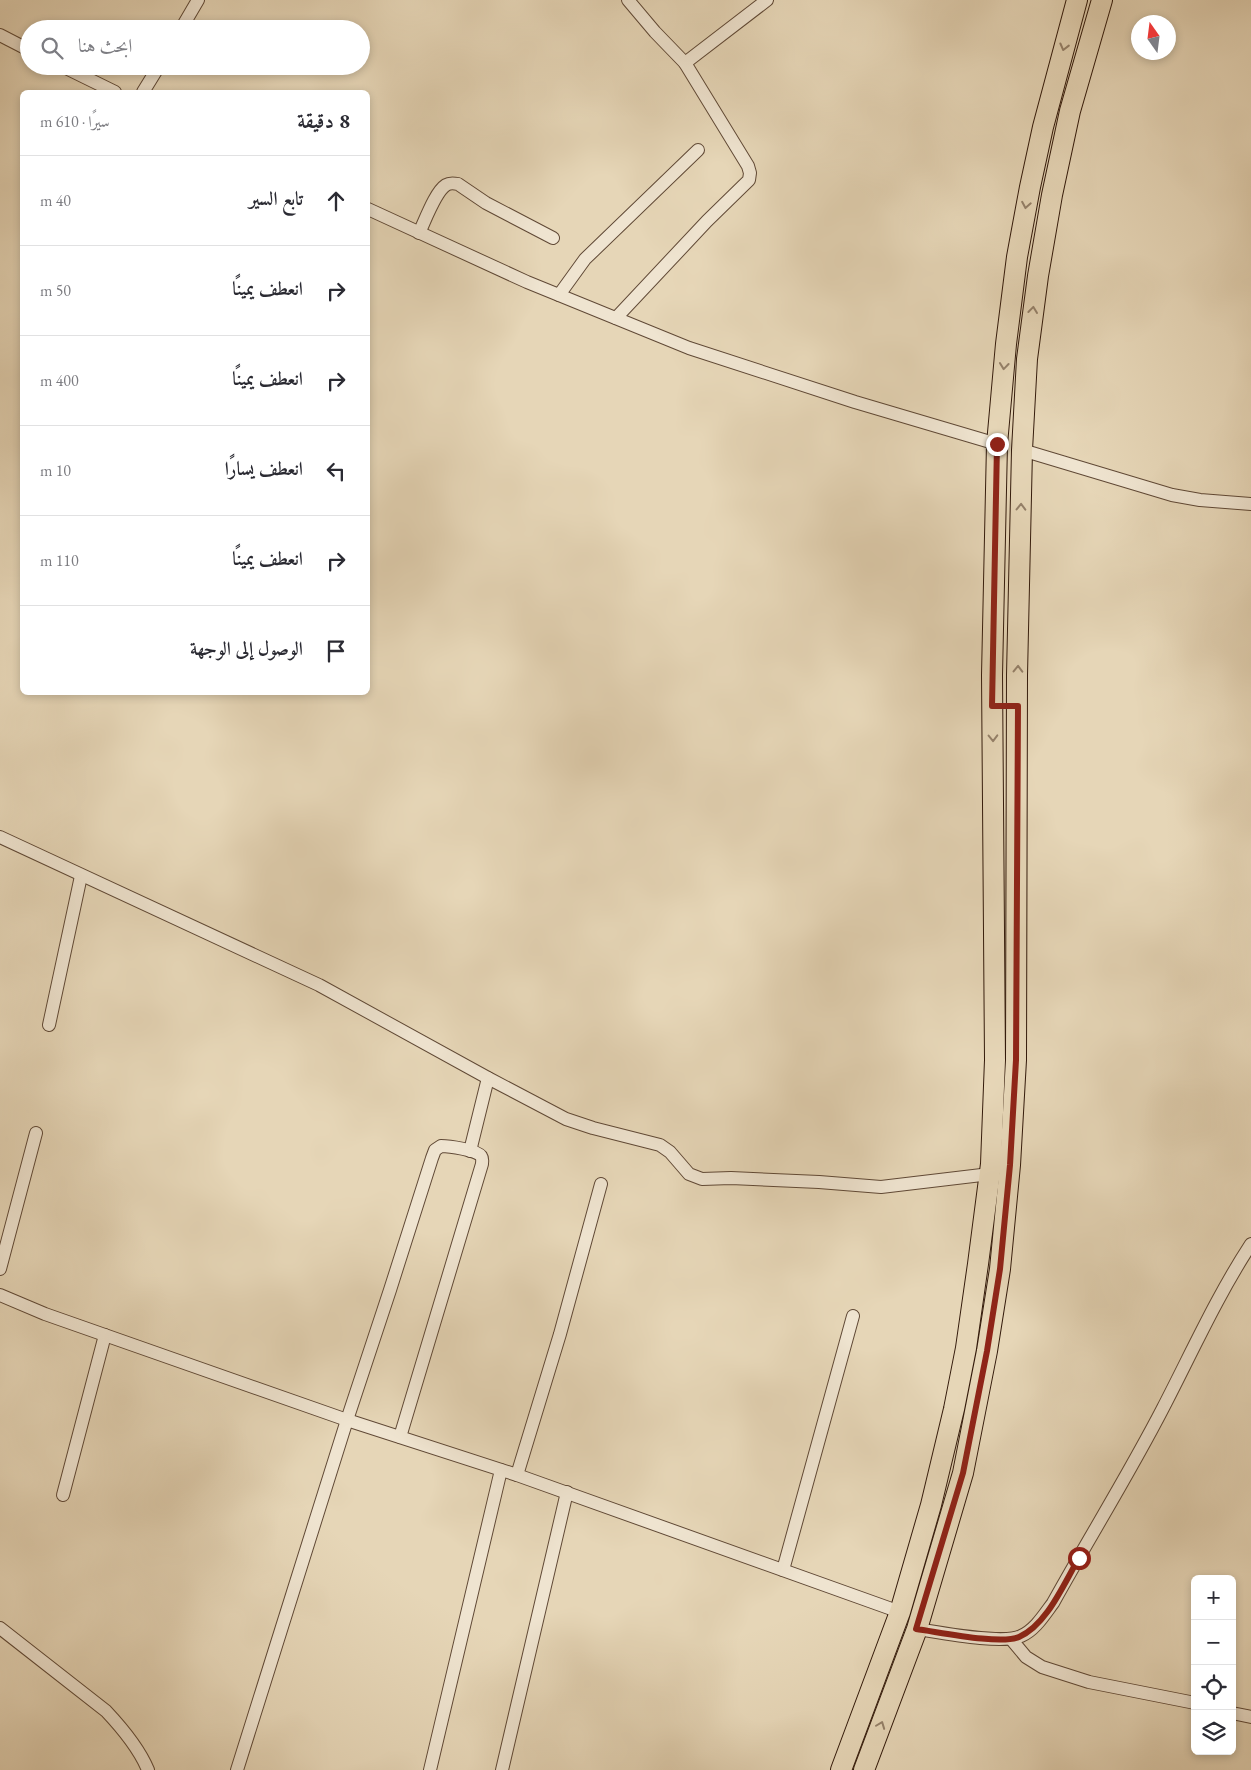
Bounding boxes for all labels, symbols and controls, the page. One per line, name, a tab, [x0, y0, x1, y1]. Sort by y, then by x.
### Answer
north arrow	[1131, 15, 1176, 60]
search box	[20, 20, 370, 75]
text: ابحث هنا	[78, 33, 132, 58]
icon: search	[38, 34, 66, 62]
one-way arrow	[1059, 42, 1070, 51]
text: 8 دقيقة	[297, 107, 350, 134]
text: سيرًا · 610 m	[40, 111, 110, 132]
text: تابع السير	[249, 186, 303, 211]
icon: ahead	[322, 187, 350, 215]
text: 40 m	[40, 190, 71, 211]
one-way arrow	[1022, 201, 1032, 209]
text: انعطف يمينًا	[232, 276, 303, 301]
icon: right	[322, 277, 350, 305]
text: 50 m	[40, 280, 71, 301]
one-way arrow	[1027, 305, 1038, 313]
one-way arrow	[998, 362, 1009, 370]
text: انعطف يمينًا	[232, 366, 303, 391]
icon: right	[322, 367, 350, 395]
text: 400 m	[40, 370, 79, 391]
route end	[986, 433, 1009, 456]
text: انعطف يسارًا	[225, 456, 303, 481]
icon: left	[322, 457, 350, 485]
text: 10 m	[40, 460, 71, 481]
one-way arrow	[1015, 502, 1026, 510]
text: انعطف يمينًا	[232, 546, 303, 571]
icon: right	[322, 547, 350, 575]
text: 110 m	[40, 550, 79, 571]
text: الوصول إلى الوجهة	[190, 636, 303, 661]
icon: arrive	[322, 637, 350, 665]
one-way arrow	[1012, 665, 1023, 673]
one-way arrow	[988, 734, 998, 742]
route start	[1068, 1547, 1091, 1570]
map controls	[1191, 1575, 1236, 1755]
button: +	[1191, 1575, 1236, 1620]
button: −	[1191, 1620, 1236, 1665]
button: locate	[1191, 1665, 1236, 1710]
button: layers	[1191, 1710, 1236, 1755]
one-way arrow	[876, 1721, 886, 1729]

